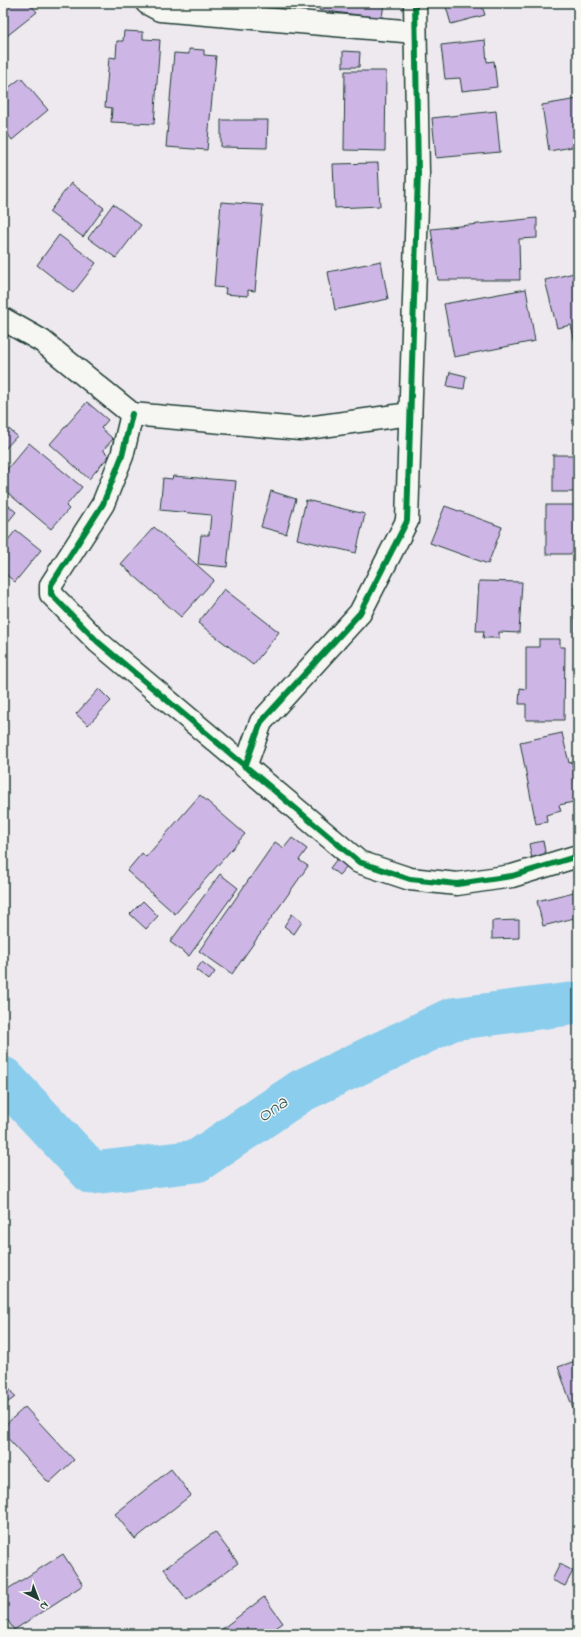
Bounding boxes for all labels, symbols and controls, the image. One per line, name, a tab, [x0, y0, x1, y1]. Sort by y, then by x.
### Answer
water label: Ona	[252, 1089, 294, 1130]
north arrow	[18, 1579, 58, 1619]
text: N	[36, 1597, 52, 1614]

